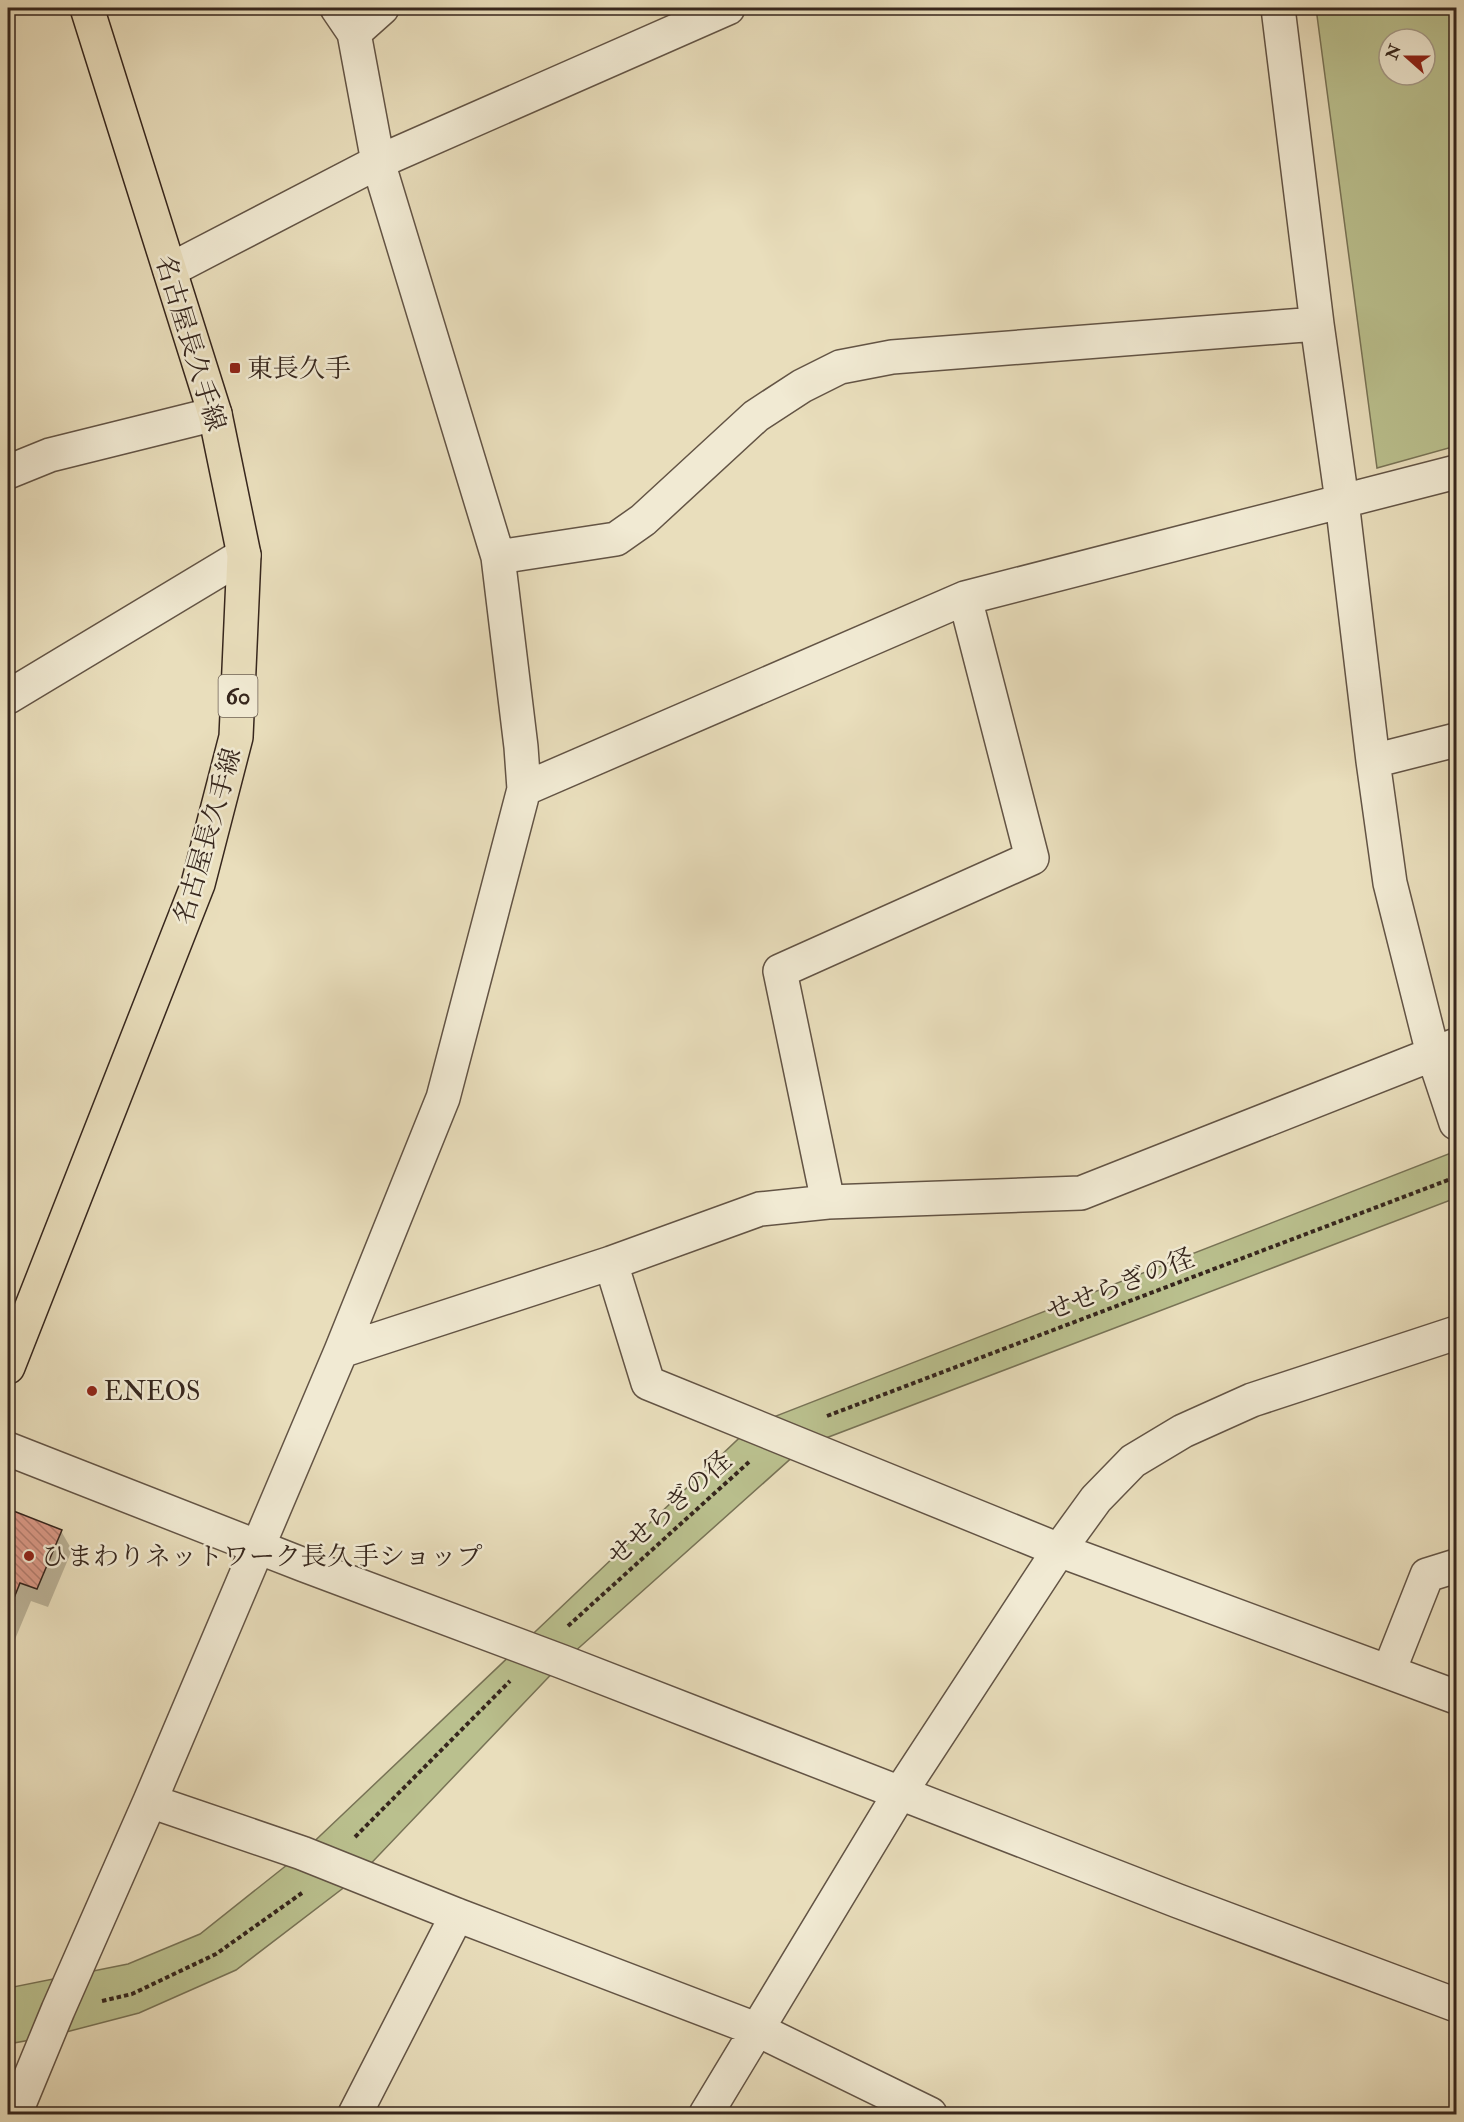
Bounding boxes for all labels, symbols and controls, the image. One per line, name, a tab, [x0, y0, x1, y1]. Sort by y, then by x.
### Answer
north arrow	[1377, 27, 1437, 87]
text: N	[1382, 41, 1406, 63]
street label: 名古屋長久手線	[148, 252, 232, 435]
place label: 東長久手	[247, 353, 351, 385]
marker: 東長久手	[228, 361, 242, 375]
road number: 60	[218, 675, 258, 717]
street label: 名古屋長久手線	[167, 744, 248, 928]
street label: せせらぎの径	[1042, 1242, 1199, 1328]
place label: ENEOS	[104, 1376, 200, 1408]
marker: ENEOS	[85, 1384, 99, 1398]
street label: せせらぎの径	[601, 1445, 738, 1573]
place label: ひまわりネットワーク長久手ショップ	[41, 1541, 482, 1573]
marker: ひまわりネットワーク長久手ショップ	[22, 1549, 36, 1563]

